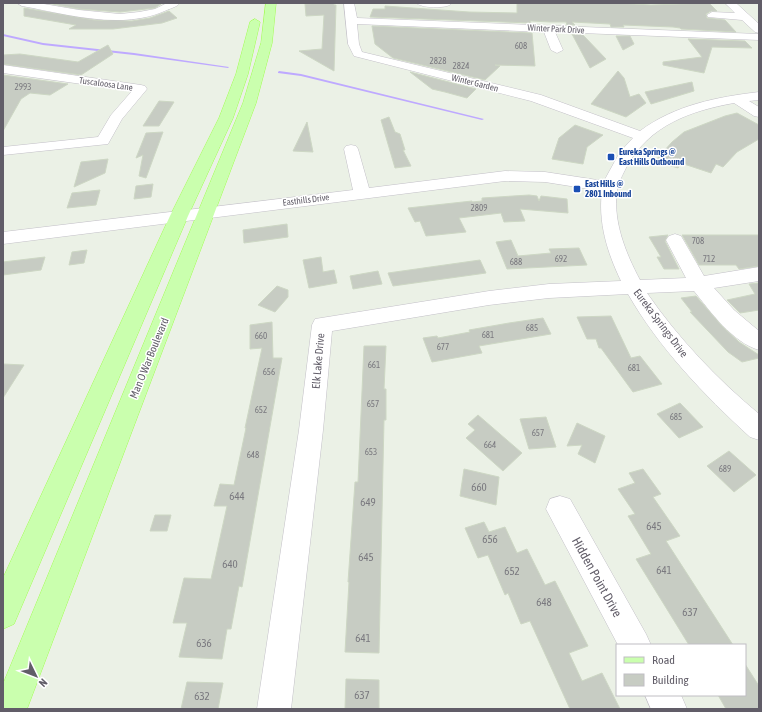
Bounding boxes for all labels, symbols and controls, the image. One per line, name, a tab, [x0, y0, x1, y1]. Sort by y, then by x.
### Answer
street label: Winter Park Drive	[527, 23, 585, 35]
house number: 608	[515, 41, 527, 51]
house number: 2828	[430, 56, 446, 66]
house number: 2824	[453, 61, 469, 71]
street label: Winter Garden	[451, 72, 499, 94]
street label: Tuscaloosa Lane	[79, 75, 133, 93]
house number: 2993	[15, 82, 31, 92]
place label: Eureka Springs @ East Hills Outbound	[619, 147, 684, 167]
marker: Eureka Springs @ East Hills Outbound	[606, 152, 616, 162]
place label: East Hills @ 2801 Inbound	[585, 179, 631, 199]
marker: East Hills @ 2801 Inbound	[572, 184, 582, 194]
street label: Easthills Drive	[282, 192, 330, 208]
house number: 2809	[471, 203, 487, 213]
house number: 708	[692, 236, 704, 246]
house number: 692	[555, 254, 567, 264]
house number: 712	[703, 254, 715, 264]
house number: 688	[510, 257, 522, 267]
street label: Eureka Springs Drive	[631, 287, 691, 359]
street label: Man O War Boulevard	[127, 316, 171, 400]
house number: 685	[526, 323, 538, 333]
house number: 681	[482, 330, 494, 340]
house number: 660	[255, 331, 267, 341]
street label: Elk Lake Drive	[310, 333, 326, 389]
house number: 677	[437, 342, 449, 352]
house number: 661	[368, 360, 380, 370]
house number: 681	[628, 363, 640, 373]
house number: 656	[263, 367, 275, 377]
house number: 657	[367, 399, 379, 409]
house number: 652	[255, 405, 267, 415]
house number: 685	[670, 412, 682, 422]
house number: 657	[532, 428, 544, 438]
house number: 664	[484, 440, 496, 450]
house number: 653	[365, 447, 377, 457]
house number: 648	[247, 450, 259, 460]
house number: 689	[719, 464, 731, 474]
house number: 660	[471, 481, 487, 493]
house number: 644	[229, 490, 245, 502]
house number: 649	[360, 496, 376, 508]
house number: 645	[646, 520, 662, 532]
house number: 656	[482, 533, 498, 545]
street label: Hidden Point Drive	[569, 534, 625, 620]
house number: 645	[358, 551, 374, 563]
house number: 640	[222, 558, 238, 570]
house number: 641	[656, 564, 672, 576]
house number: 652	[504, 565, 520, 577]
house number: 648	[536, 596, 552, 608]
house number: 637	[682, 606, 698, 618]
house number: 641	[355, 632, 371, 644]
house number: 636	[196, 637, 212, 649]
legend	[616, 644, 746, 696]
text: Road	[652, 653, 675, 667]
north arrow	[16, 656, 56, 696]
text: Building	[652, 673, 690, 687]
text: N	[37, 676, 50, 689]
house number: 637	[354, 689, 370, 701]
house number: 632	[194, 690, 210, 702]

